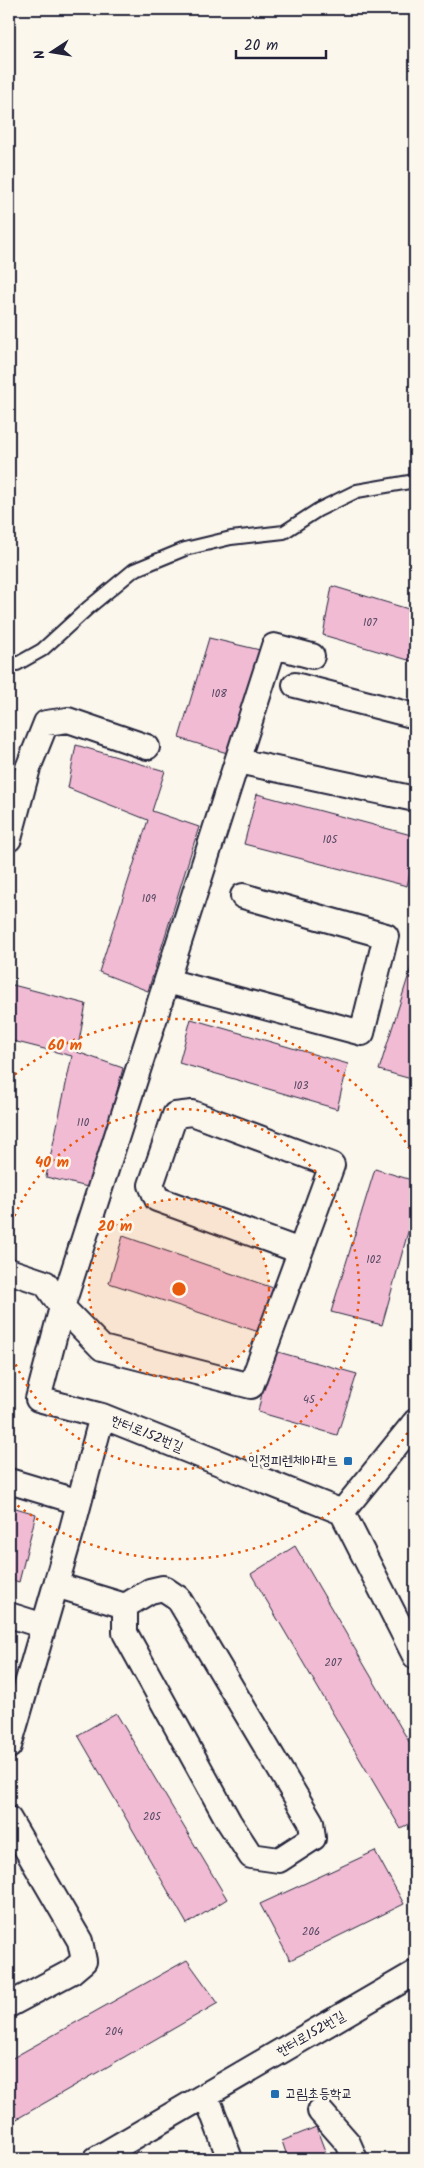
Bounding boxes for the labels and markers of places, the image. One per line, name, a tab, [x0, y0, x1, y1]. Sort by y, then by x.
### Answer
centre of rings	[170, 1280, 188, 1298]
place label: 인정피렌체아파트	[248, 1450, 338, 1472]
marker: 인정피렌체아파트	[342, 1455, 354, 1467]
place label: 고림초등학교	[285, 2083, 353, 2105]
marker: 고림초등학교	[269, 2088, 281, 2100]

